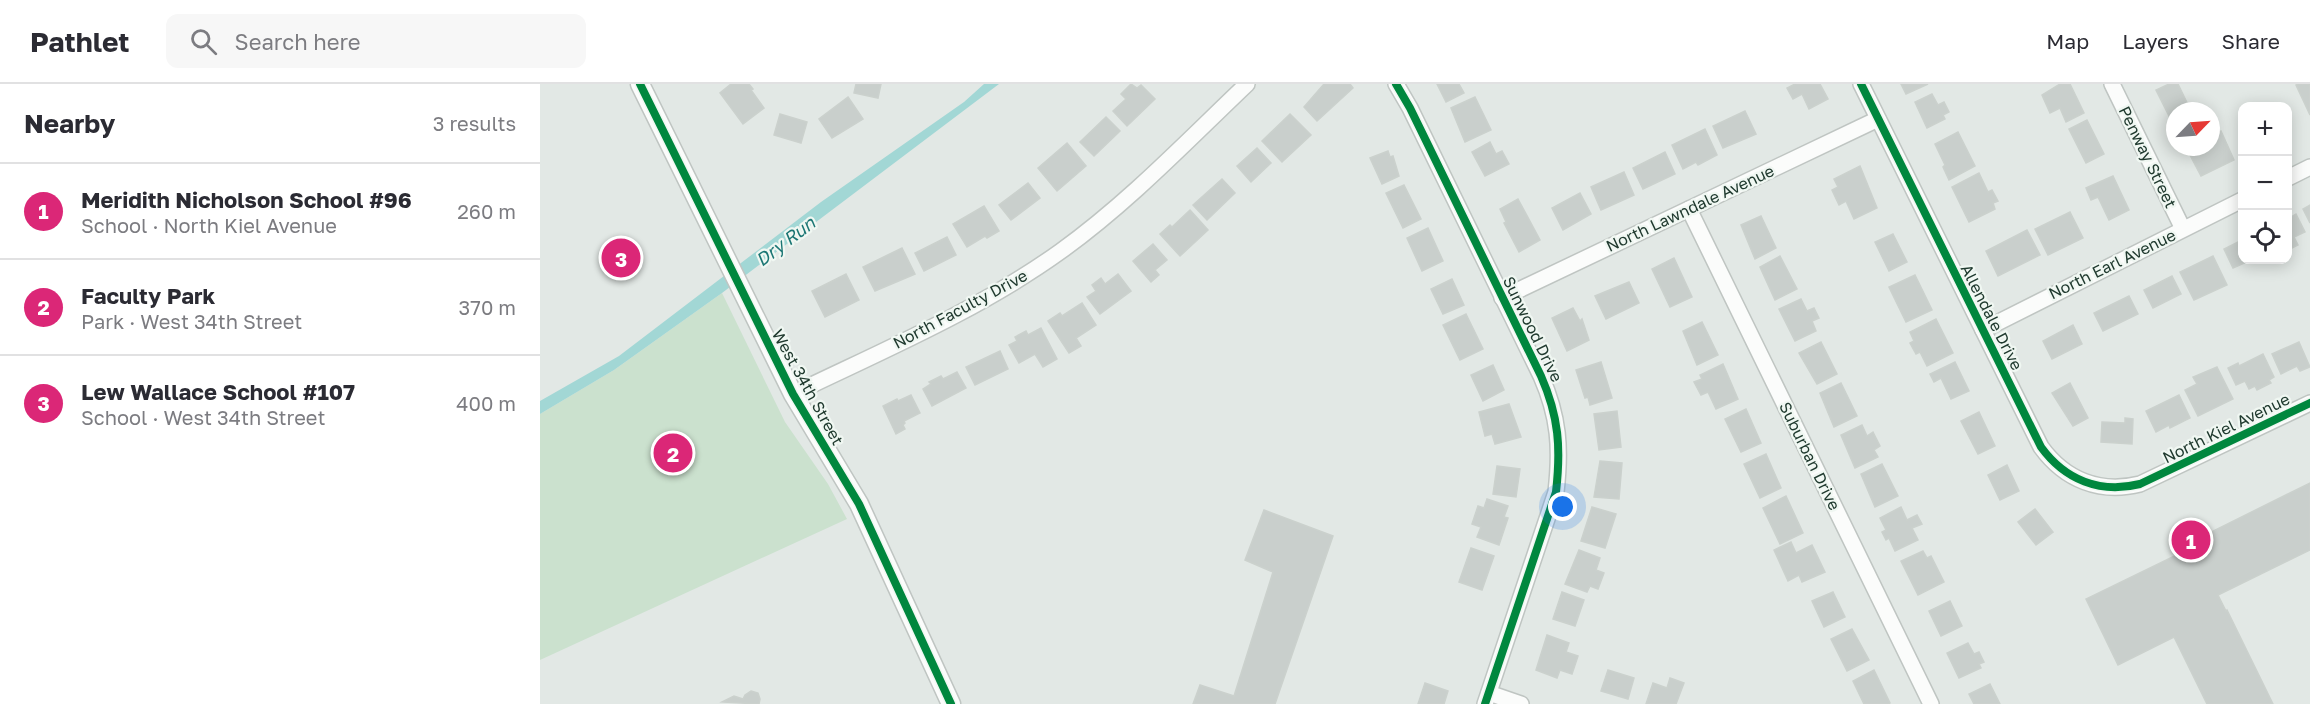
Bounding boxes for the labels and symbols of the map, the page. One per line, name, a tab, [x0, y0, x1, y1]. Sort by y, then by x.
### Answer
north arrow	[2166, 102, 2220, 156]
street label: Penway Street	[2115, 103, 2181, 211]
street label: North Lawndale Avenue	[1603, 160, 1777, 256]
water label: Dry Run	[751, 211, 820, 270]
street label: North Earl Avenue	[2045, 225, 2179, 303]
pin: 3	[602, 236, 640, 280]
street label: Allendale Drive	[1957, 261, 2027, 373]
street label: North Faculty Drive	[889, 265, 1031, 353]
street label: Sunwood Drive	[1499, 273, 1567, 385]
street label: West 34th Street	[768, 325, 848, 449]
street label: North Kiel Avenue	[2159, 389, 2293, 467]
street label: Suburban Drive	[1775, 399, 1845, 513]
pin: 2	[654, 430, 692, 476]
your location	[1548, 492, 1577, 521]
pin: 1	[2172, 518, 2210, 562]

